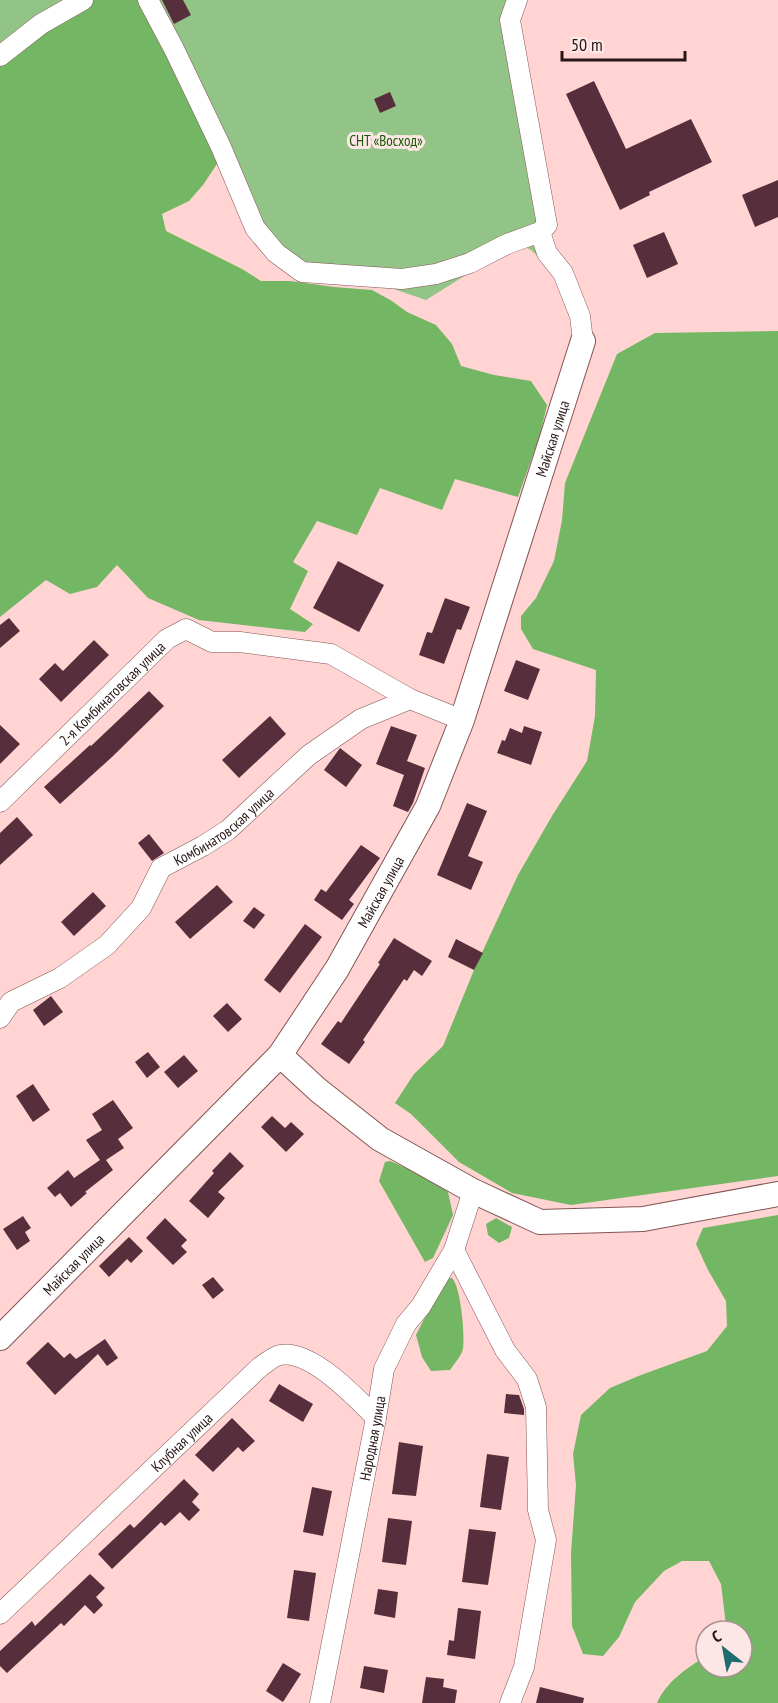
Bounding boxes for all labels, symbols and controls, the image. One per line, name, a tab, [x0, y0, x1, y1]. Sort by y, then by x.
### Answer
scale bar	[562, 24, 685, 62]
text: 50 m	[571, 33, 603, 56]
park label: СНТ «Восход»	[349, 131, 423, 150]
street label: Майская улица	[531, 398, 573, 479]
street label: 2-я Комбинатовская улица	[55, 637, 169, 749]
street label: Комбинатовская улица	[170, 783, 278, 869]
street label: Майская улица	[353, 852, 408, 931]
street label: Майская улица	[39, 1229, 108, 1299]
street label: Народная улица	[354, 1394, 389, 1482]
street label: Клубная улица	[147, 1408, 216, 1475]
north arrow	[694, 1619, 754, 1679]
text: С	[708, 1625, 725, 1647]

